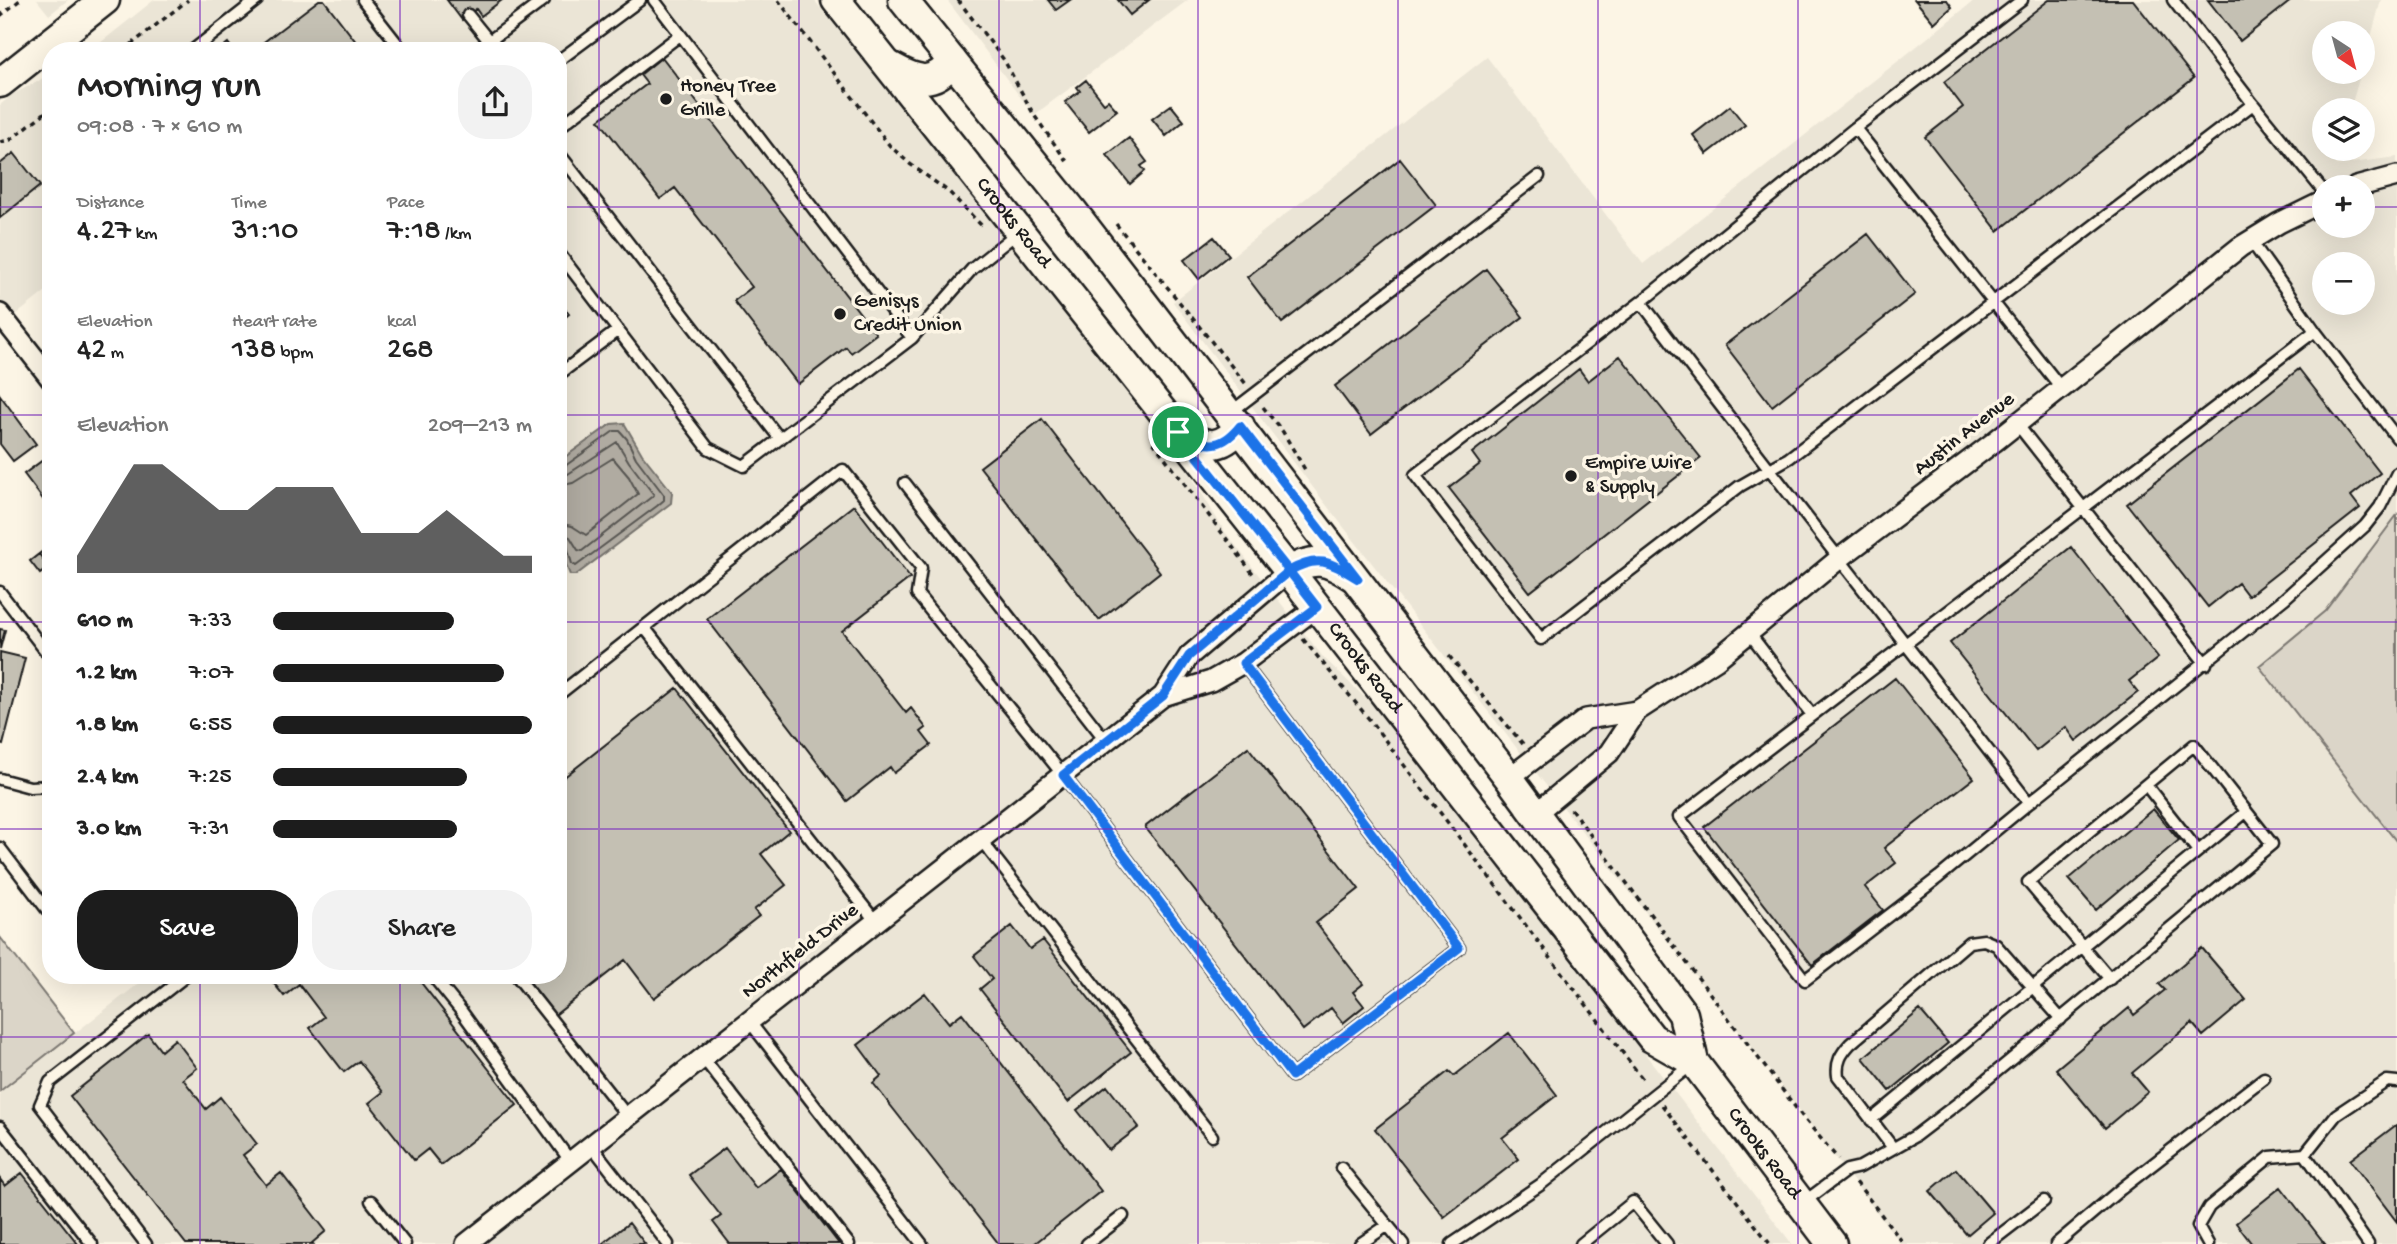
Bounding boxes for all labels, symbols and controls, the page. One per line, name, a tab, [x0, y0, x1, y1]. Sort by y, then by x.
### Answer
north arrow	[2312, 21, 2375, 84]
map controls	[2312, 21, 2375, 315]
button: share	[458, 65, 532, 139]
text: Morning run	[77, 66, 261, 110]
place label: Honey Tree Grille	[680, 75, 777, 124]
marker: Honey Tree Grille	[658, 91, 674, 107]
button: layers	[2312, 98, 2375, 161]
text: 09:08 · 7 × 610 m	[77, 114, 242, 141]
street label: Crooks Road	[970, 173, 1058, 275]
button: +	[2312, 175, 2375, 238]
text: Distance	[77, 192, 144, 215]
text: Time	[232, 192, 267, 215]
text: Pace	[387, 192, 424, 215]
text: 4.27	[77, 215, 131, 250]
text: 31:10	[232, 215, 298, 250]
text: 7:18	[387, 215, 441, 250]
text: km	[131, 223, 157, 246]
text: /km	[441, 223, 472, 246]
button: −	[2312, 252, 2375, 315]
place label: Genisys Credit Union	[854, 290, 962, 339]
marker: Genisys Credit Union	[832, 306, 848, 322]
text: Elevation	[77, 311, 153, 334]
text: Heart rate	[232, 311, 317, 334]
text: kcal	[387, 311, 417, 334]
text: 42	[77, 334, 106, 369]
text: 138	[232, 334, 276, 369]
text: 268	[387, 334, 433, 369]
text: m	[106, 342, 124, 365]
text: bpm	[276, 342, 314, 365]
street label: Austin Avenue	[1910, 387, 2021, 482]
pin	[1148, 402, 1208, 462]
text: Elevation	[77, 413, 168, 440]
text: 209–213 m	[428, 413, 532, 440]
icon: arrive	[1159, 413, 1197, 451]
place label: Empire Wire & Supply	[1585, 452, 1693, 501]
marker: Empire Wire & Supply	[1563, 468, 1579, 484]
text: 610 m	[77, 608, 133, 635]
text: 7:33	[189, 608, 232, 635]
street label: Crooks Road	[1321, 618, 1409, 720]
text: 1.2 km	[77, 660, 137, 687]
text: 7:07	[189, 660, 233, 687]
text: 1.8 km	[77, 712, 138, 739]
text: 6:55	[189, 712, 232, 739]
text: 2.4 km	[77, 764, 138, 791]
text: 7:25	[189, 764, 232, 791]
text: 3.0 km	[77, 816, 141, 843]
text: 7:31	[189, 816, 229, 843]
button: Save	[77, 890, 298, 970]
button: Share	[312, 890, 532, 970]
street label: Northfield Drive	[738, 898, 865, 1005]
street label: Crooks Road	[1721, 1103, 1807, 1206]

